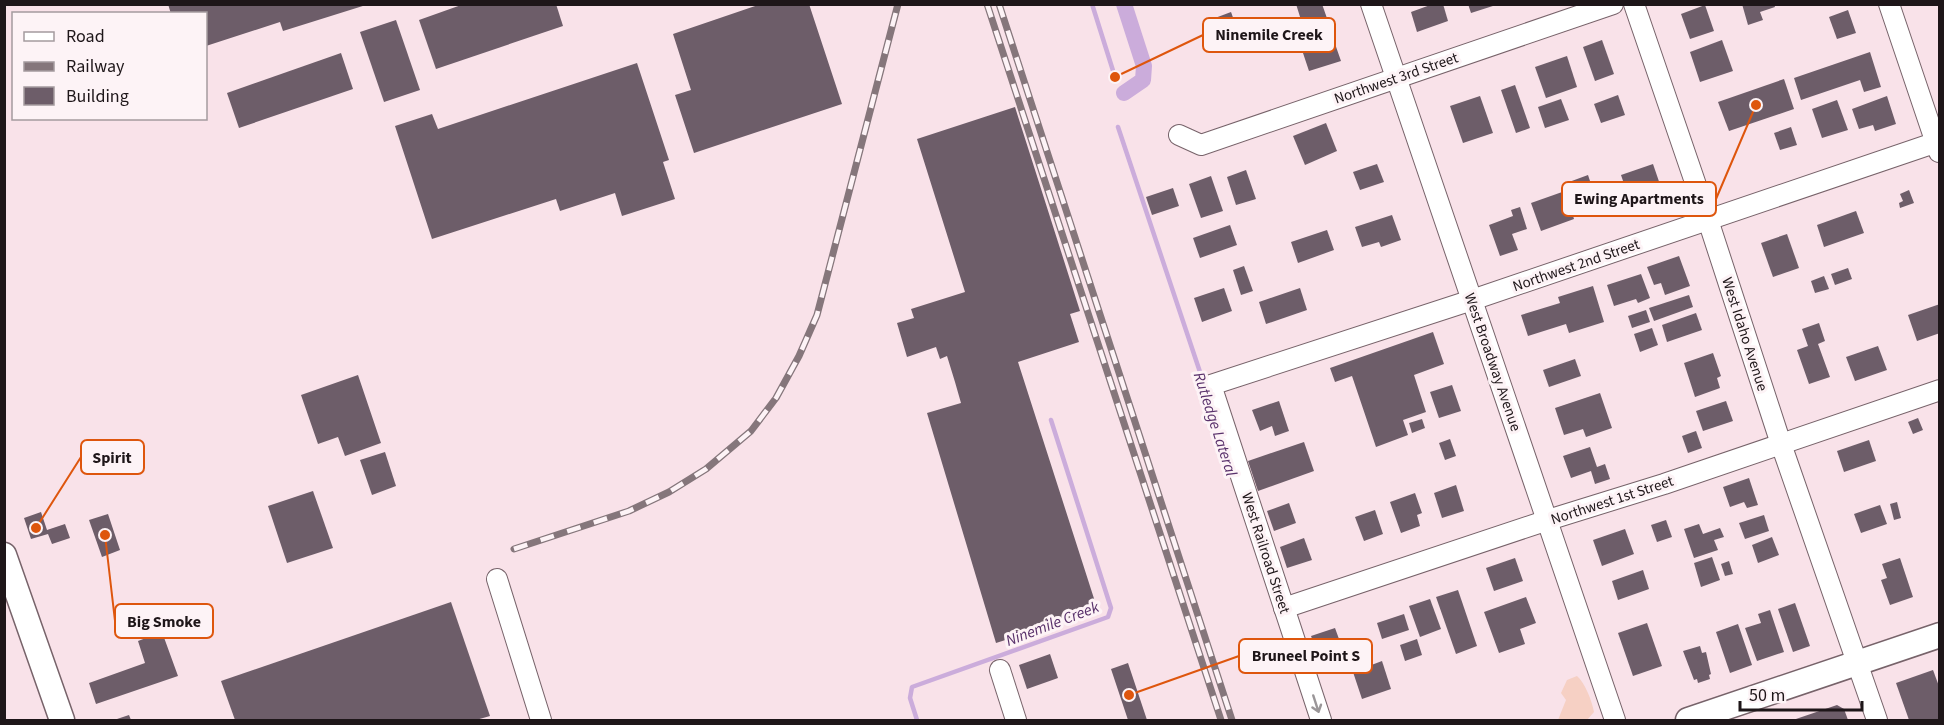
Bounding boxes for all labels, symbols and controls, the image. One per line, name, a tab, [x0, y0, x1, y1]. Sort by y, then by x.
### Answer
legend	[12, 12, 207, 120]
callout: Ninemile Creek	[1203, 18, 1335, 52]
text: Road	[66, 24, 105, 49]
text: Ninemile Creek	[1215, 24, 1323, 46]
street label: Northwest 3rd Street	[1331, 47, 1461, 110]
text: Railway	[66, 54, 125, 79]
text: Building	[66, 84, 129, 109]
callout: Ewing Apartments	[1562, 182, 1716, 216]
text: Ewing Apartments	[1574, 188, 1704, 210]
street label: Northwest 2nd Street	[1510, 234, 1642, 297]
street label: West Idaho Avenue	[1716, 274, 1773, 394]
street label: West Broadway Avenue	[1459, 290, 1526, 434]
water label: Rutledge Lateral	[1188, 369, 1242, 479]
callout: Spirit	[81, 440, 144, 474]
text: Spirit	[92, 447, 132, 469]
street label: Northwest 1st Street	[1548, 471, 1676, 530]
street label: West Railroad Street	[1236, 490, 1295, 616]
water label: Ninemile Creek	[1003, 596, 1103, 652]
callout: Big Smoke	[115, 604, 213, 638]
text: Big Smoke	[127, 611, 201, 633]
callout: Bruneel Point S	[1239, 639, 1372, 673]
text: Bruneel Point S	[1252, 645, 1360, 667]
scale bar	[1740, 674, 1862, 712]
text: 50 m	[1749, 683, 1785, 708]
one-way arrow	[1311, 694, 1322, 713]

